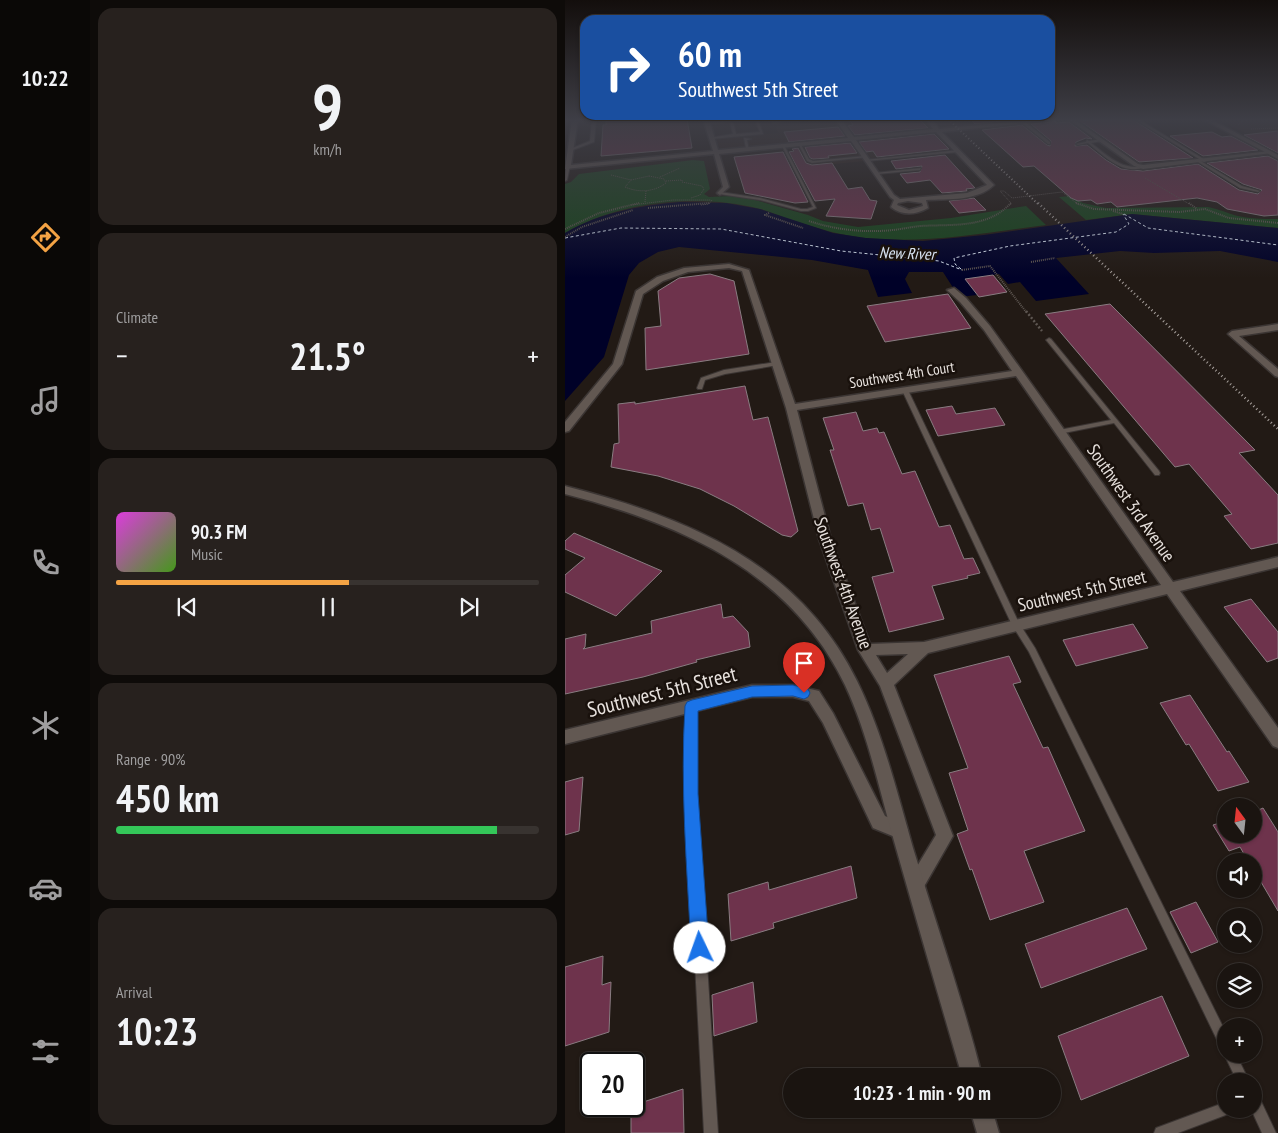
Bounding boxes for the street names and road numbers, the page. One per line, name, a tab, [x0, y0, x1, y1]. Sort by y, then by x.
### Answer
street label: Southwest 4th Court	[848, 357, 956, 392]
street label: Southwest 3rd Avenue	[1082, 439, 1181, 566]
street label: Southwest 4th Avenue	[809, 514, 878, 652]
street label: Southwest 5th Street	[1016, 565, 1148, 616]
street label: Southwest 5th Street	[584, 660, 739, 723]

